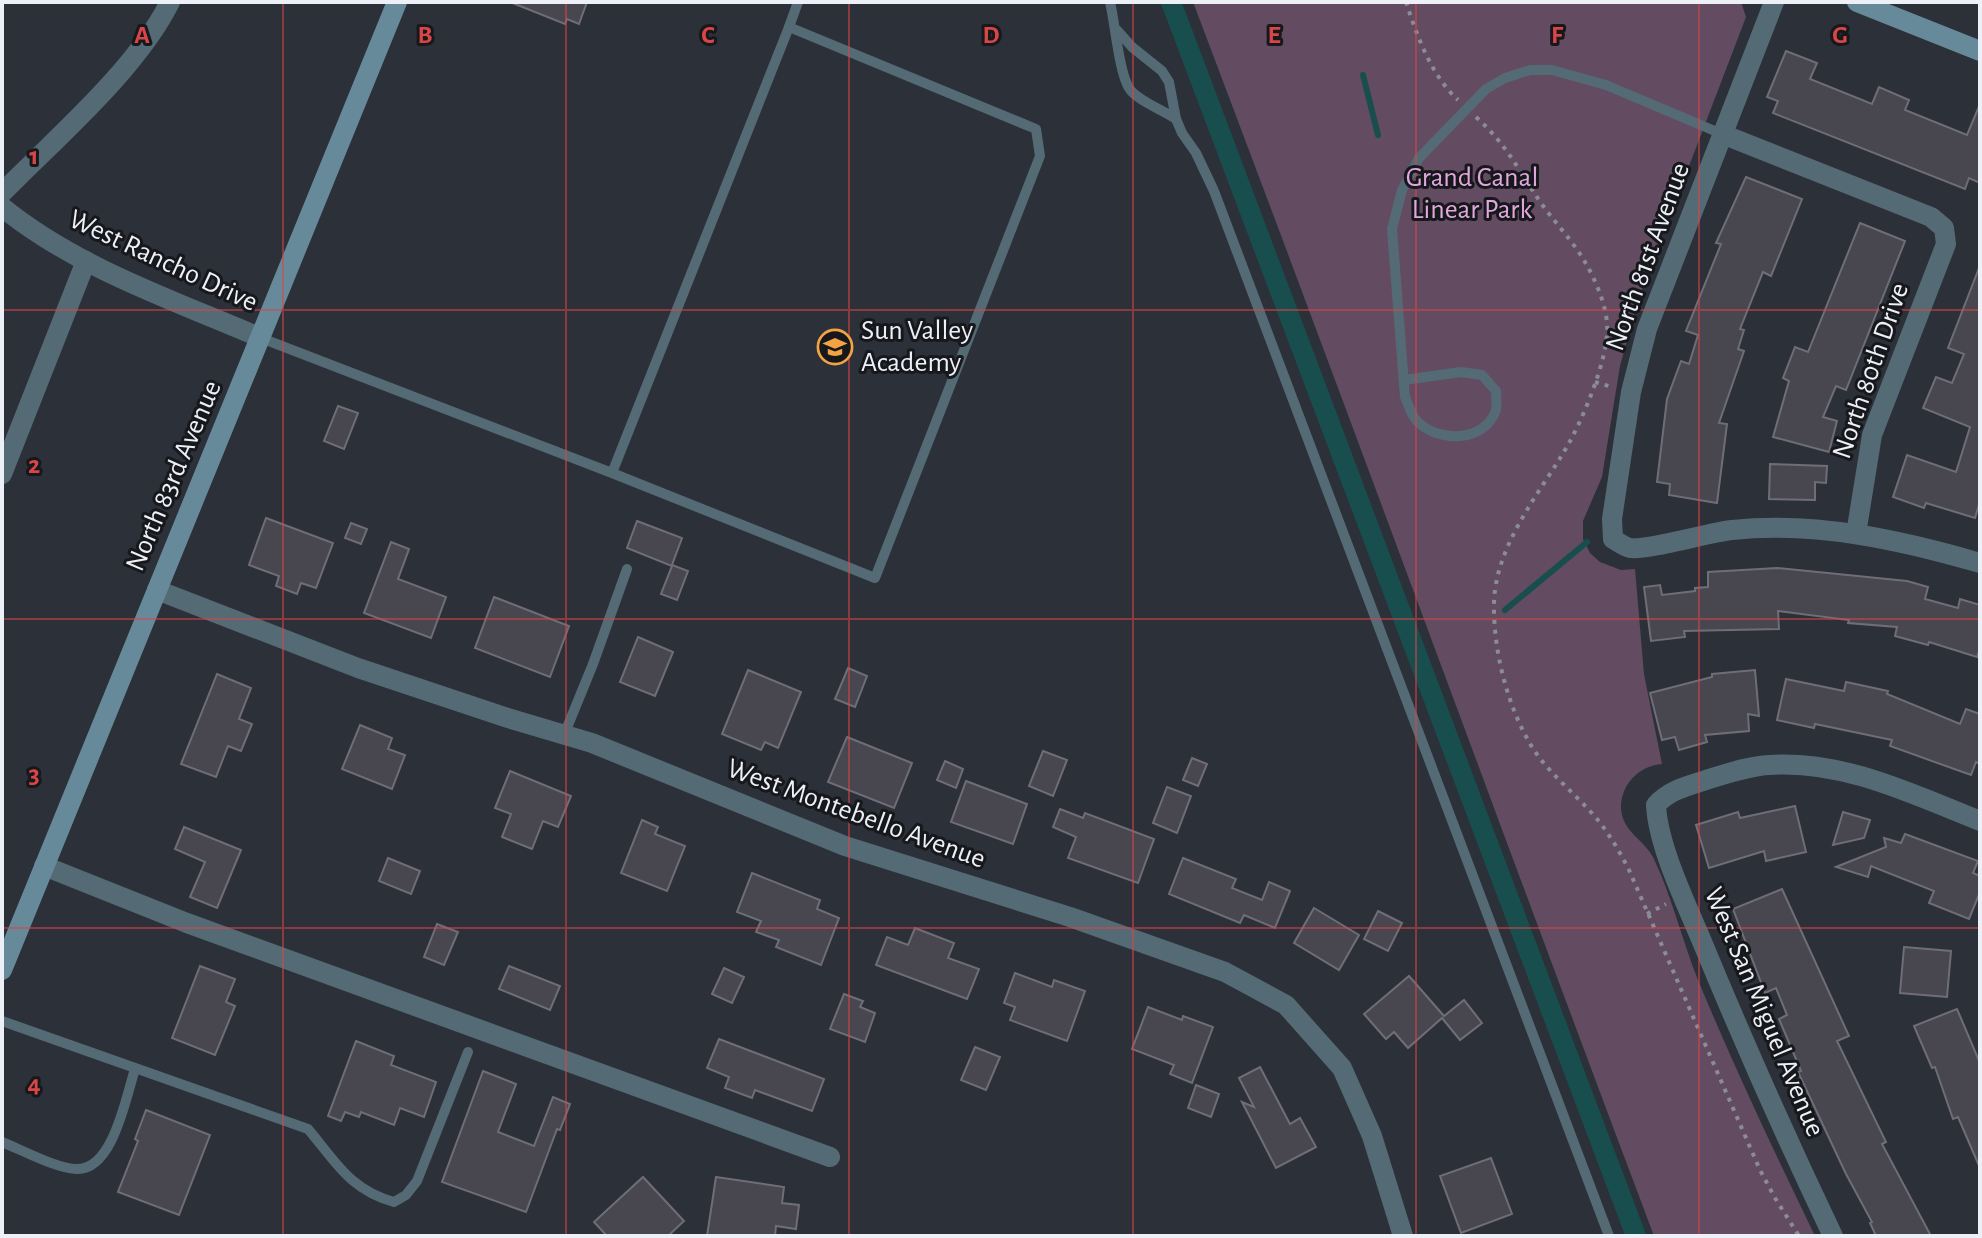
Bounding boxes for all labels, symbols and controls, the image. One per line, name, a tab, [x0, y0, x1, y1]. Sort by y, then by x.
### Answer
text: A	[134, 22, 150, 48]
text: B	[417, 22, 433, 48]
text: C	[701, 22, 715, 48]
text: D	[982, 22, 1000, 48]
text: E	[1267, 22, 1281, 48]
text: F	[1551, 22, 1564, 48]
text: G	[1832, 22, 1848, 48]
text: 1	[29, 143, 39, 169]
street label: North 81st Avenue	[1601, 159, 1695, 355]
park label: Grand Canal Linear Park	[1406, 164, 1538, 224]
street label: West Rancho Drive	[64, 205, 262, 317]
street label: North 80th Drive	[1828, 280, 1914, 462]
place label: Sun Valley Academy	[861, 317, 973, 377]
school or university icon: Sun Valley Academy	[816, 328, 854, 366]
street label: North 83rd Avenue	[121, 377, 227, 575]
text: 2	[28, 452, 40, 478]
street label: West Montebello Avenue	[723, 754, 989, 874]
text: 3	[28, 762, 40, 788]
street label: West San Miguel Avenue	[1699, 883, 1829, 1141]
text: 4	[27, 1071, 41, 1097]

